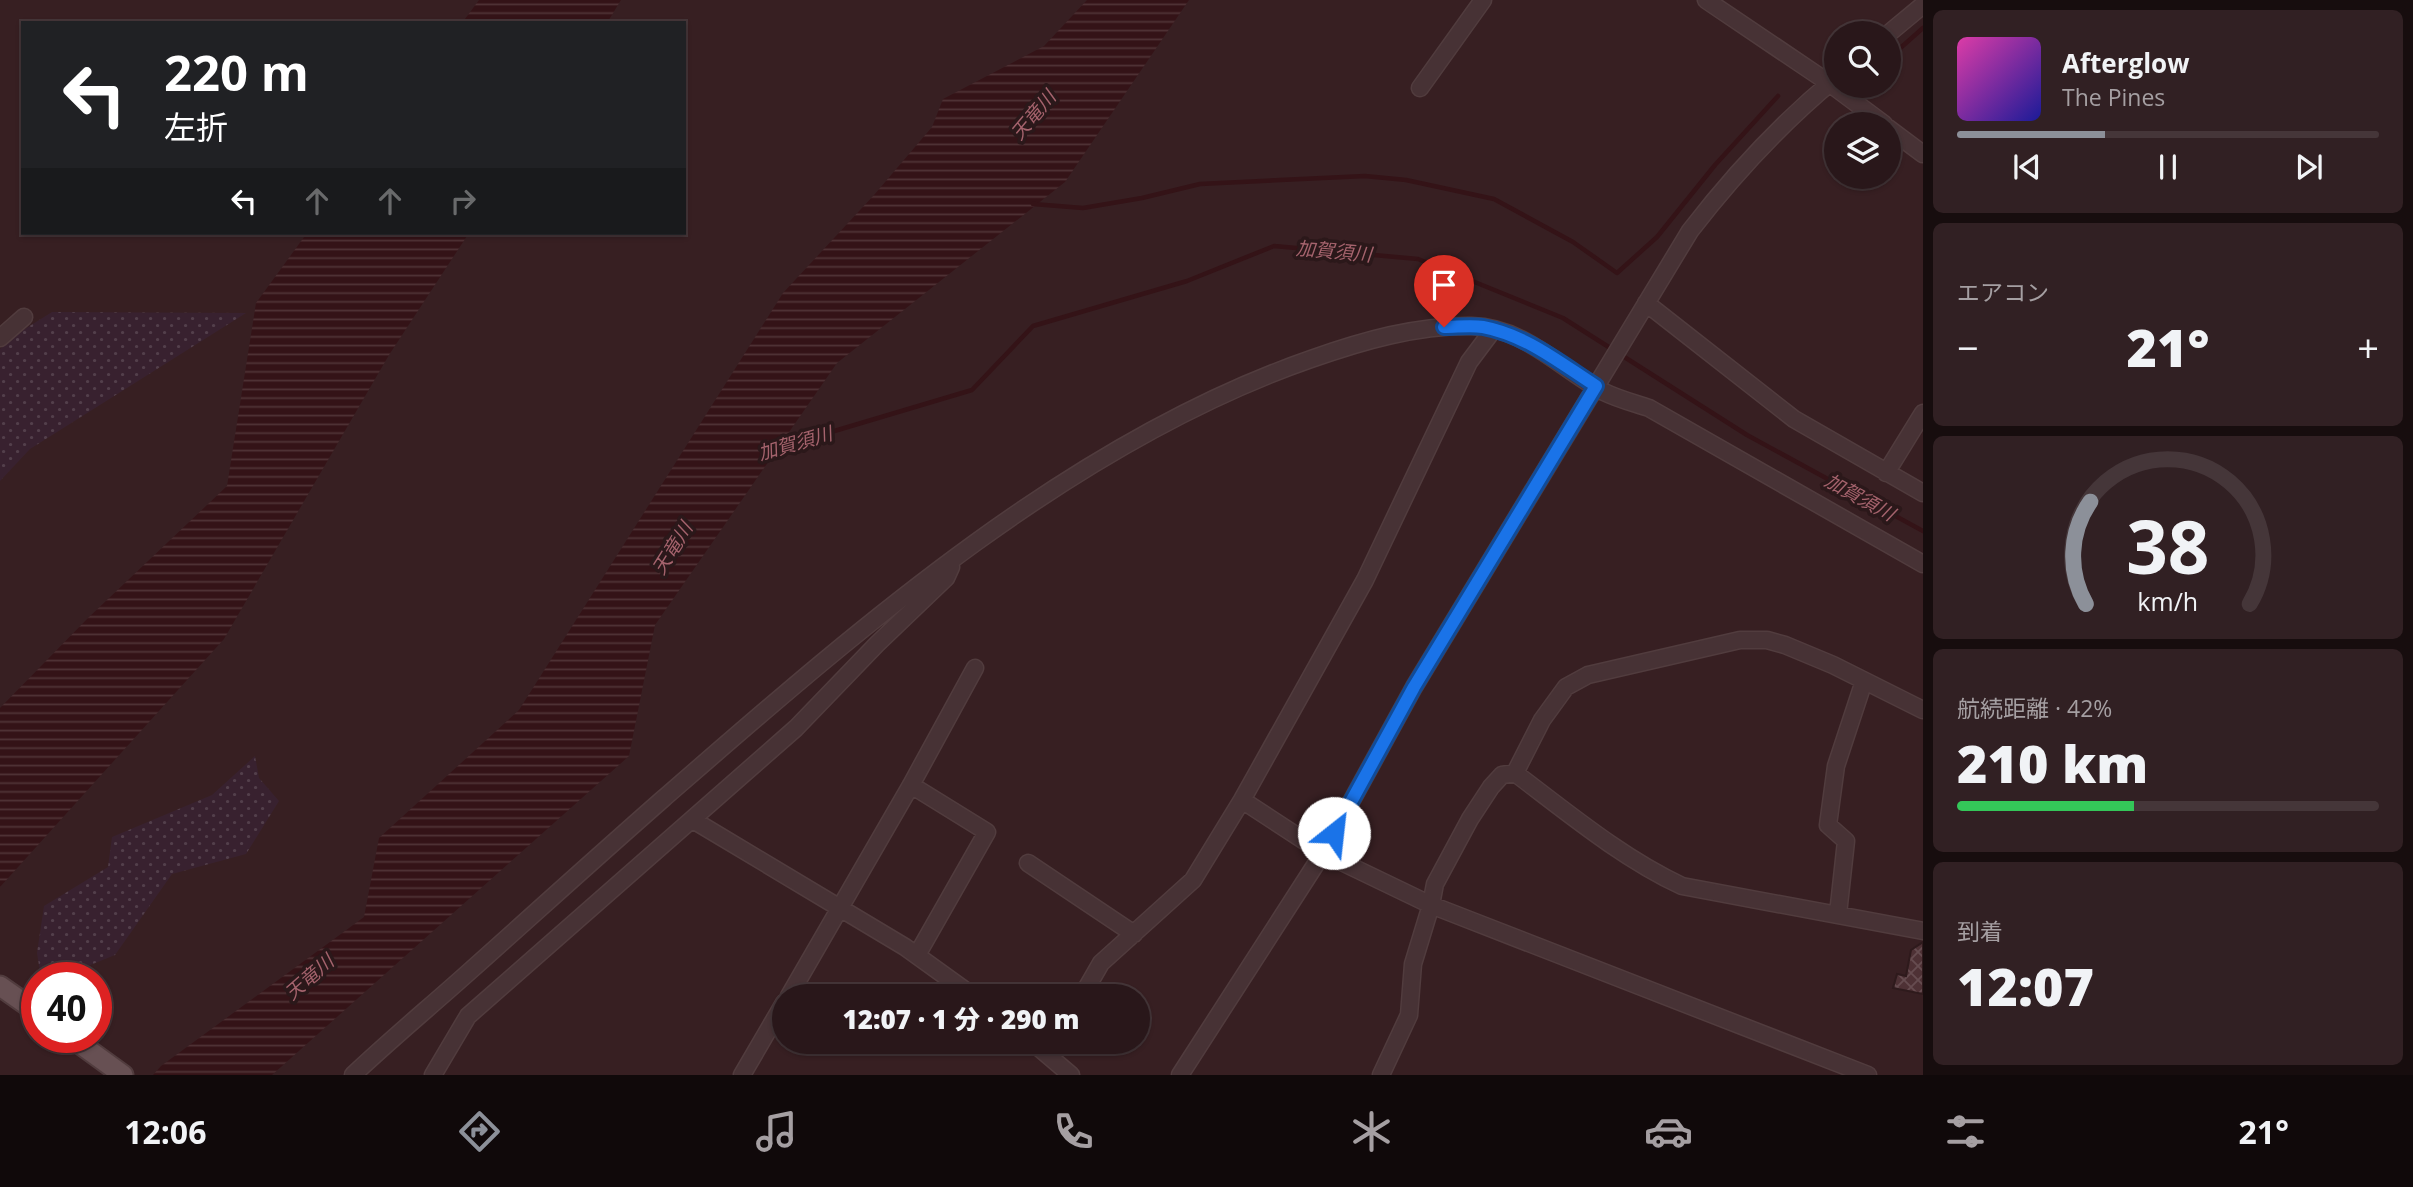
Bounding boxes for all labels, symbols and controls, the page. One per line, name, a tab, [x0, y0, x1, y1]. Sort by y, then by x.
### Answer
map controls	[1824, 21, 1901, 189]
button: search	[1824, 21, 1901, 98]
text: 220 m	[164, 39, 309, 105]
text: Afterglow	[2062, 45, 2189, 81]
icon: left	[49, 49, 140, 140]
text: The Pines	[2062, 81, 2165, 113]
water label: 天竜川	[1005, 83, 1063, 145]
text: 左折	[164, 105, 228, 148]
button: layers	[1824, 112, 1901, 189]
icon: previous	[2008, 148, 2046, 186]
icon: pause	[2149, 148, 2187, 186]
icon: next	[2290, 148, 2328, 186]
icon: left	[225, 182, 263, 220]
icon: ahead	[298, 182, 336, 220]
icon: ahead	[371, 182, 409, 220]
icon: right	[444, 182, 482, 220]
water label: 加賀須川	[1295, 235, 1375, 267]
pin	[1414, 255, 1474, 327]
icon: arrive	[1425, 266, 1463, 304]
text: エアコン	[1957, 276, 2049, 308]
text: 21°	[2127, 311, 2209, 382]
text: −	[1957, 321, 1979, 373]
text: +	[2357, 321, 2379, 373]
water label: 加賀須川	[755, 419, 837, 466]
water label: 加賀須川	[1820, 467, 1901, 528]
text: 38	[2126, 496, 2210, 595]
water label: 天竜川	[646, 515, 699, 579]
text: km/h	[2138, 583, 2198, 617]
text: 航続距離 · 42%	[1957, 692, 2112, 724]
text: 210 km	[1957, 727, 2148, 798]
position arrow	[1297, 796, 1371, 870]
text: 到着	[1957, 915, 2003, 947]
water label: 天竜川	[279, 947, 341, 1006]
text: 12:07	[1957, 950, 2094, 1021]
speed limit sign: 40	[21, 962, 112, 1053]
text: 12:07 · 1 分 · 290 m	[843, 1001, 1079, 1037]
icon: directions	[455, 1107, 504, 1156]
icon: music	[752, 1107, 801, 1156]
icon: phone	[1049, 1107, 1098, 1156]
icon: climate	[1347, 1107, 1396, 1156]
icon: car	[1644, 1107, 1693, 1156]
icon: filters	[1941, 1107, 1990, 1156]
text: 12:06	[124, 1110, 206, 1153]
text: 21°	[2239, 1110, 2289, 1153]

